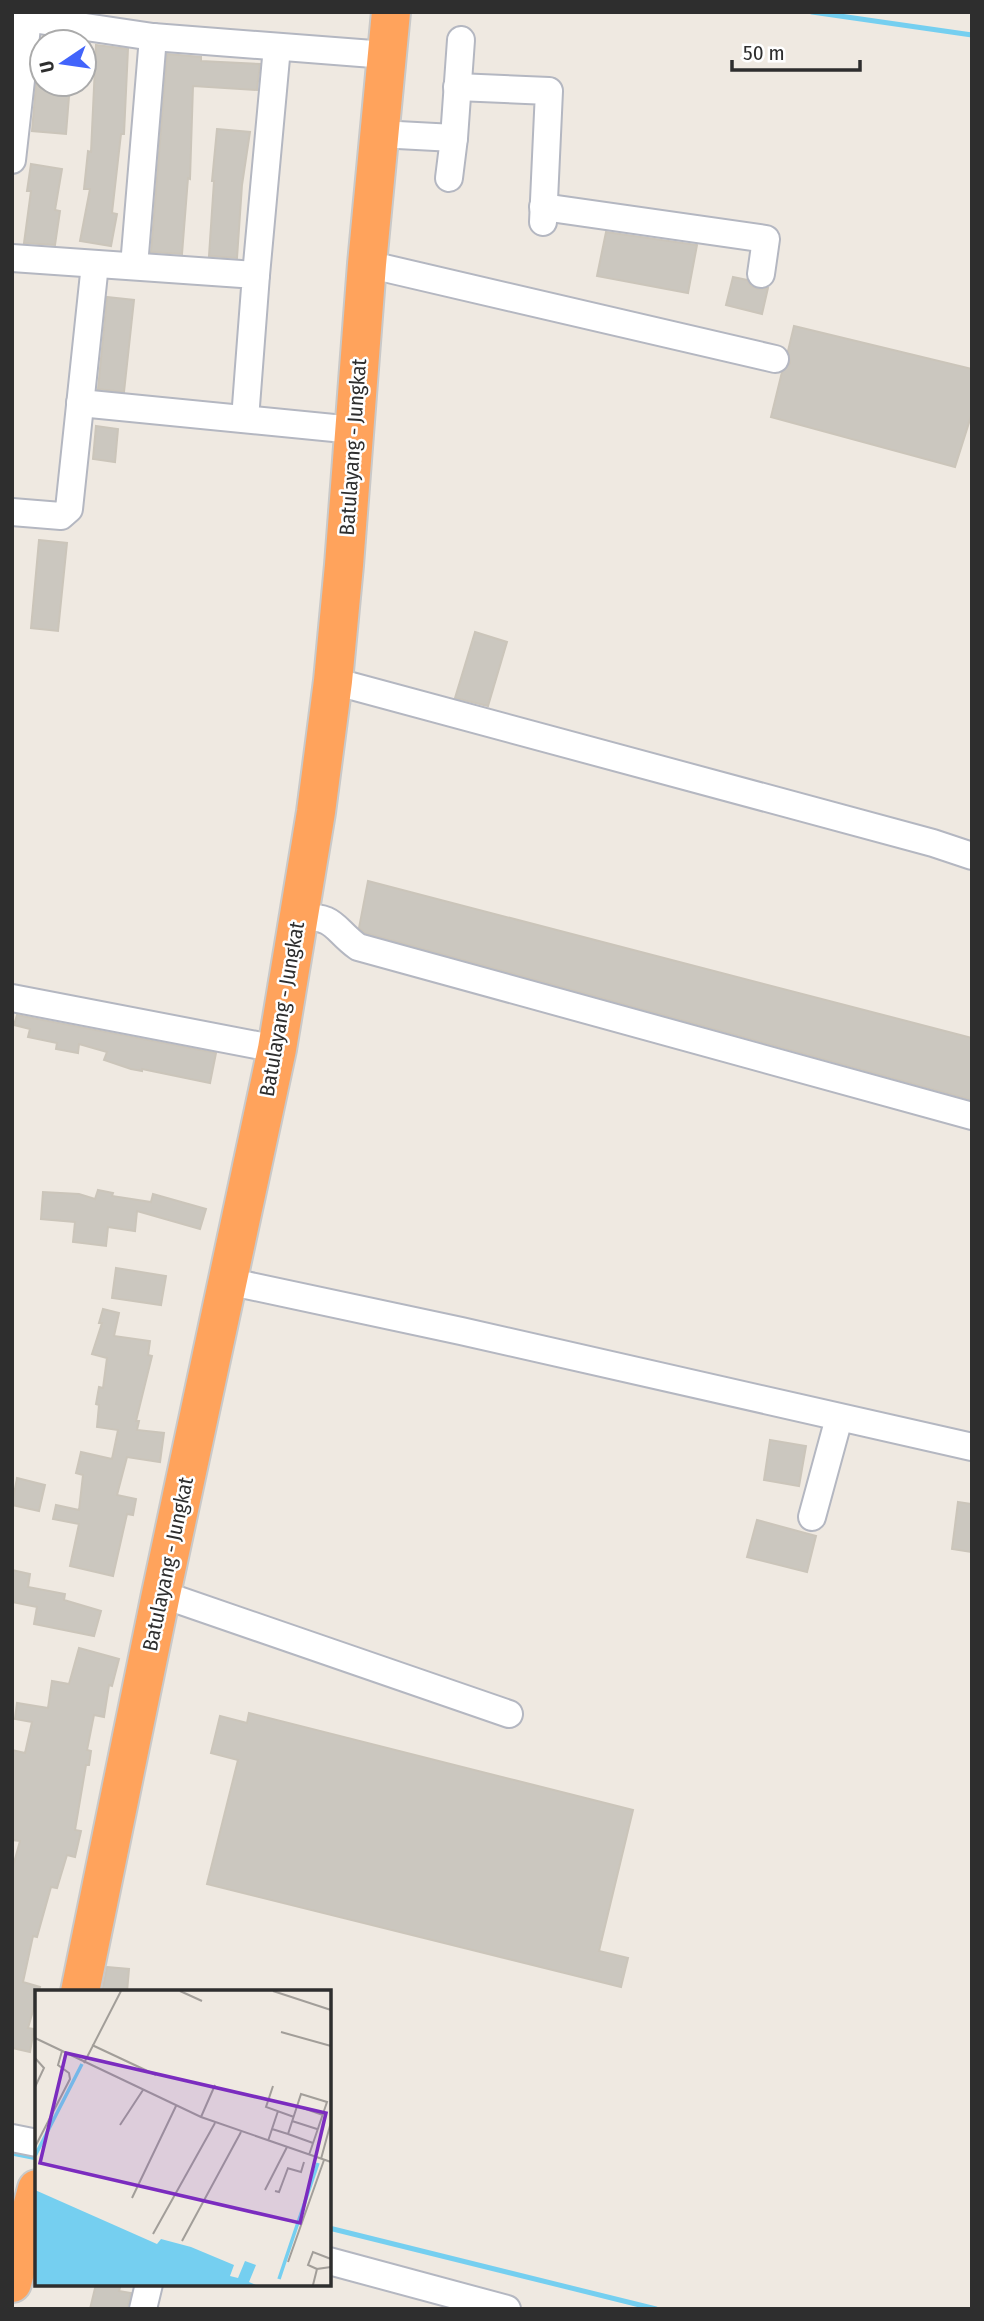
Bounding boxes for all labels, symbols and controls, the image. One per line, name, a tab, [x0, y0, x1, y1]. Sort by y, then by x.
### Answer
north arrow	[28, 28, 98, 98]
scale bar	[732, 28, 860, 72]
text: 50 m	[743, 40, 785, 66]
text: U	[34, 59, 59, 75]
street label: Batulayang - Jungkat	[334, 358, 372, 536]
street label: Batulayang - Jungkat	[254, 919, 310, 1099]
street label: Batulayang - Jungkat	[137, 1474, 199, 1653]
inset map	[35, 1990, 331, 2286]

